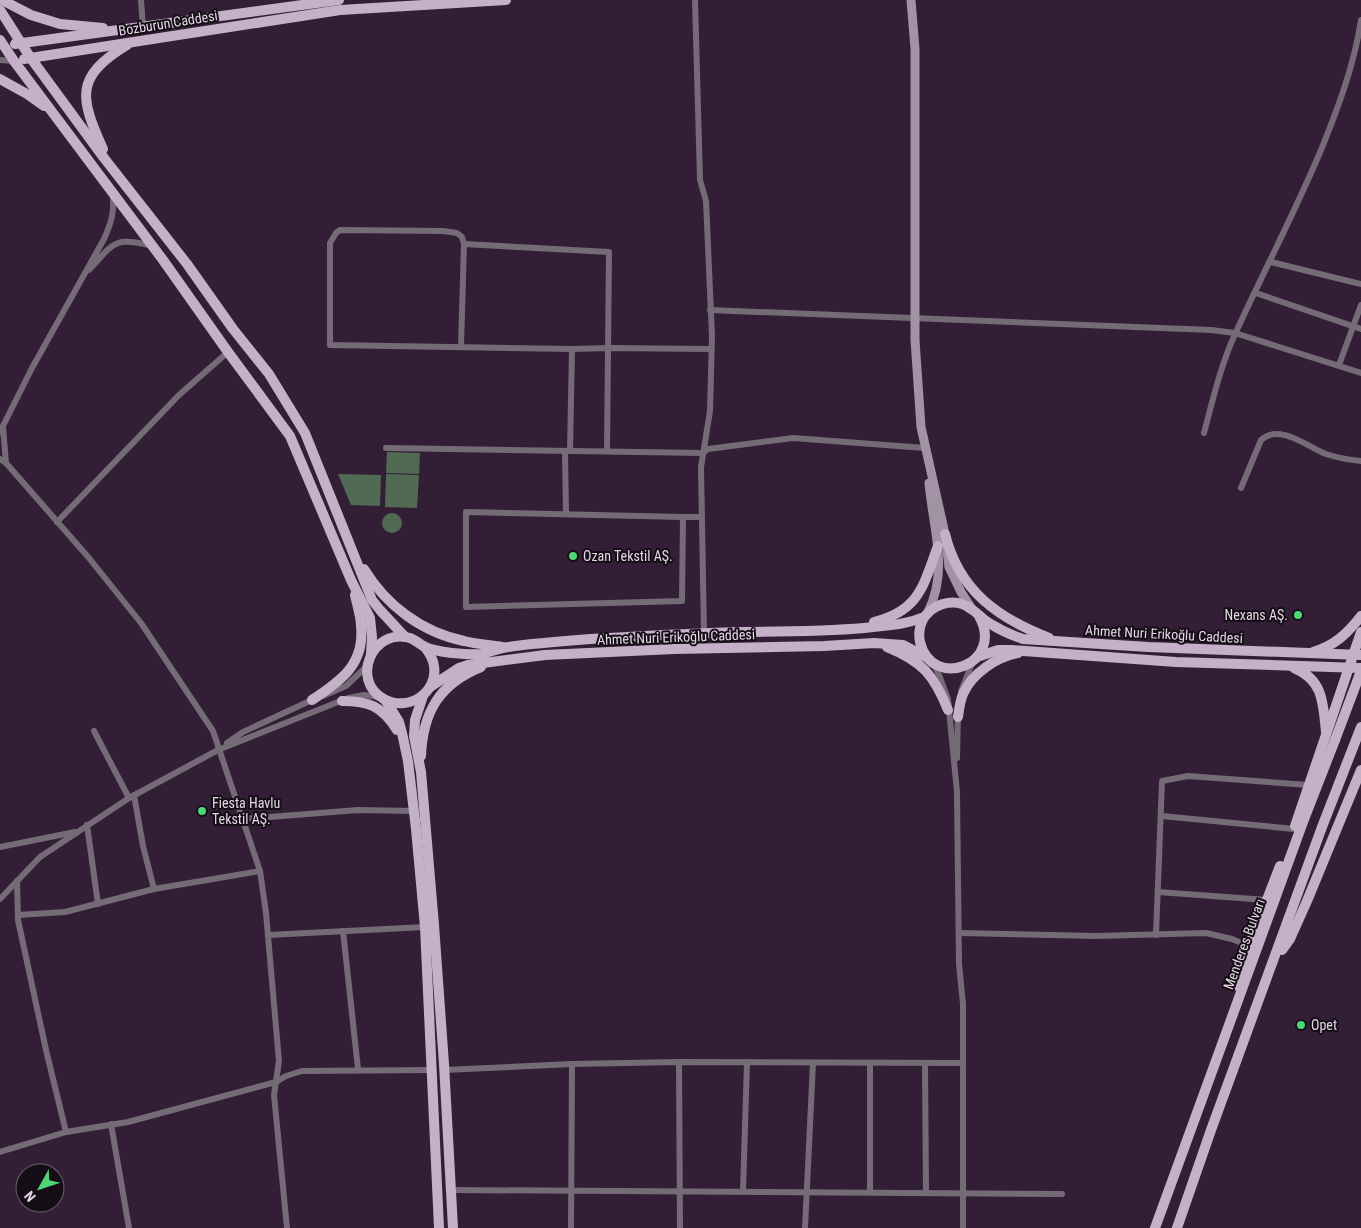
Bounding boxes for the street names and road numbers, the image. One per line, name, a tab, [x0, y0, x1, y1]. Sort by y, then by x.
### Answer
street label: Bozburun Caddesi	[117, 7, 219, 39]
street label: Ahmet Nuri Erikoğlu Caddesi	[1085, 622, 1243, 646]
street label: Ahmet Nuri Erikoğlu Caddesi	[597, 626, 755, 648]
street label: Menderes Bulvarı	[1220, 896, 1268, 992]

